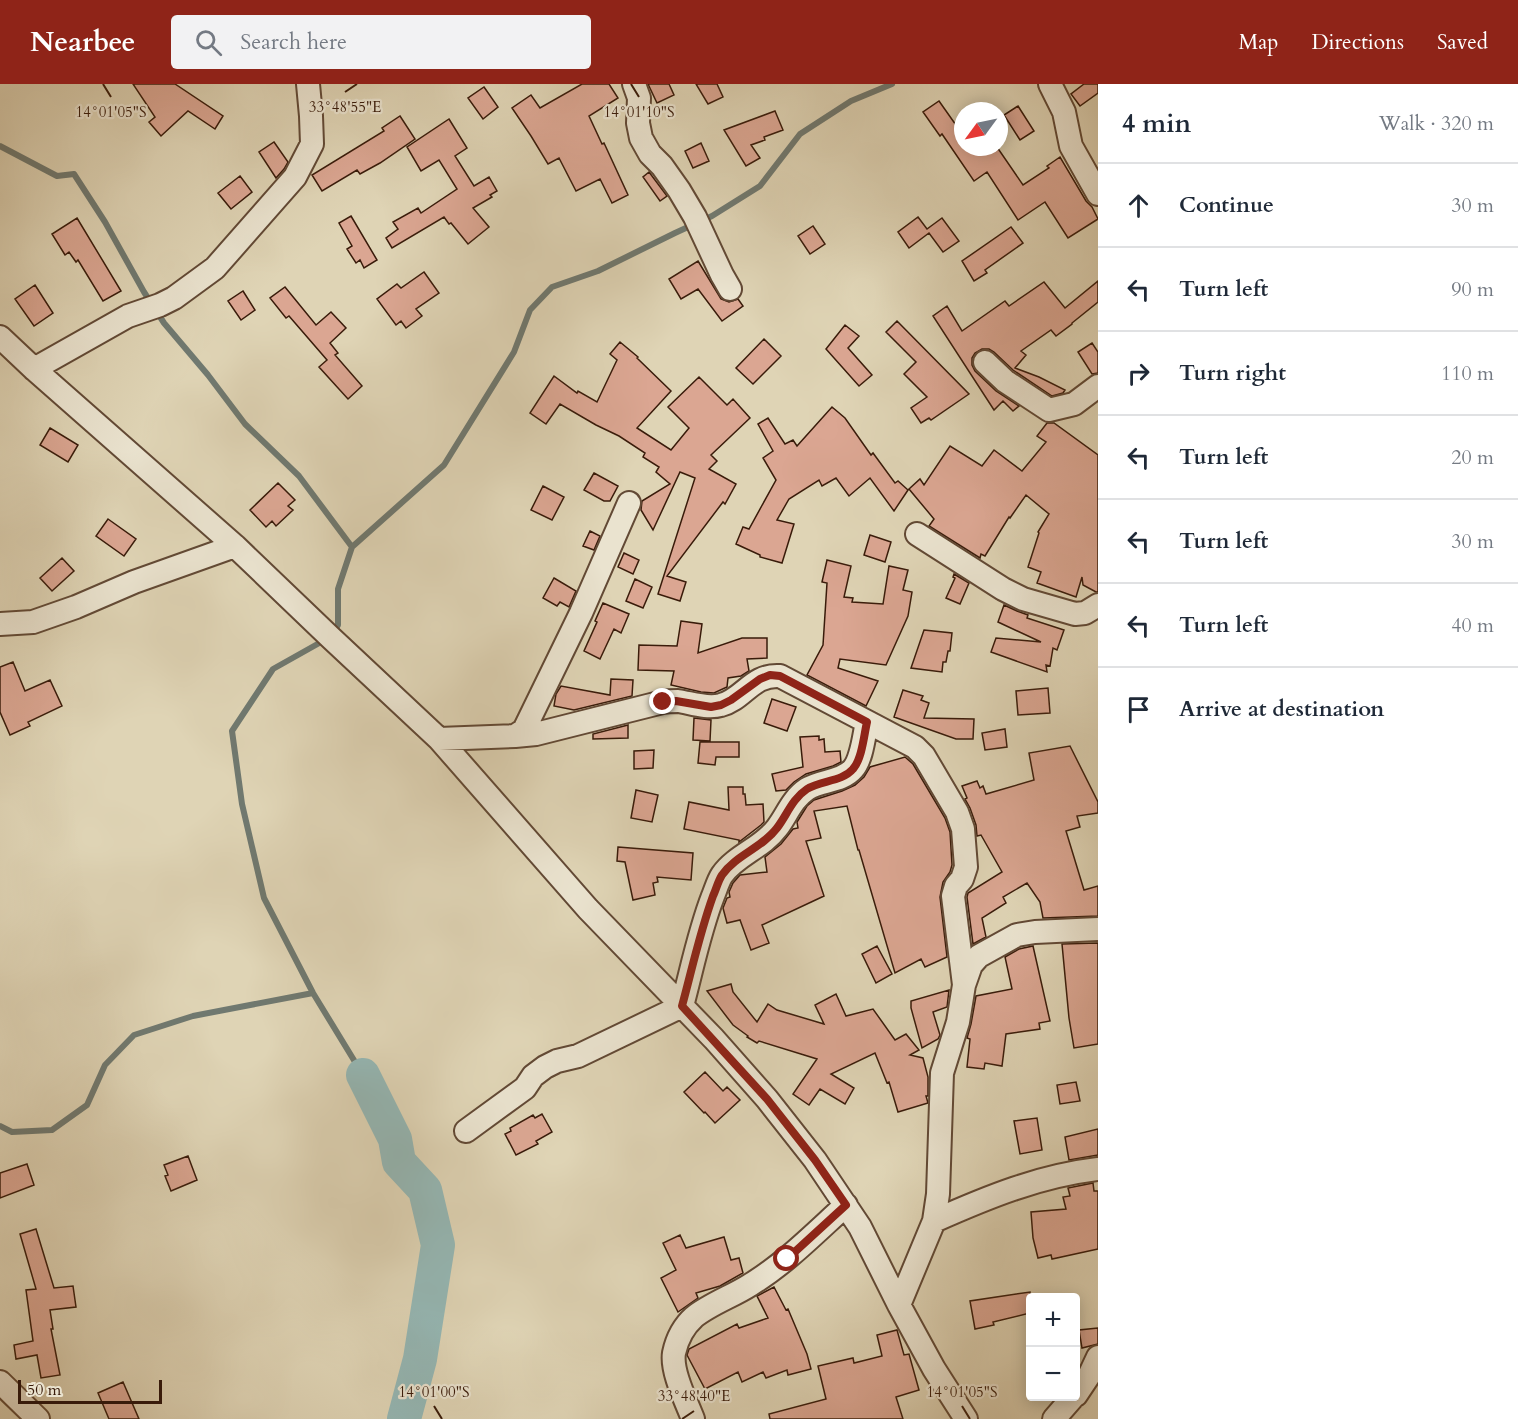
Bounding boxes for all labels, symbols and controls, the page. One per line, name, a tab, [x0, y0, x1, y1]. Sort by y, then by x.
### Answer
search box	[171, 15, 591, 69]
text: Nearbee	[30, 23, 135, 61]
icon: search	[192, 26, 225, 59]
text: Search here	[240, 27, 347, 57]
text: Map	[1238, 28, 1278, 57]
text: Directions	[1311, 28, 1404, 57]
text: Saved	[1437, 28, 1488, 57]
text: 33°48'55"E	[309, 97, 381, 117]
text: 14°01'05"S	[76, 102, 146, 122]
text: 14°01'10"S	[604, 102, 674, 122]
north arrow	[954, 102, 1008, 156]
text: 4 min	[1122, 106, 1191, 141]
text: Walk · 320 m	[1379, 110, 1494, 137]
icon: ahead	[1122, 189, 1155, 222]
text: Continue	[1179, 190, 1274, 220]
text: 30 m	[1451, 192, 1494, 219]
icon: left	[1122, 273, 1155, 306]
text: Turn left	[1179, 274, 1268, 304]
text: 90 m	[1451, 276, 1494, 303]
icon: right	[1122, 357, 1155, 390]
text: Turn right	[1179, 358, 1286, 388]
text: 110 m	[1441, 360, 1494, 387]
icon: left	[1122, 441, 1155, 474]
text: Turn left	[1179, 442, 1268, 472]
text: 20 m	[1451, 444, 1494, 471]
icon: left	[1122, 525, 1155, 558]
text: Turn left	[1179, 526, 1268, 556]
text: 30 m	[1451, 528, 1494, 555]
icon: left	[1122, 609, 1155, 642]
text: Turn left	[1179, 610, 1268, 640]
text: 40 m	[1451, 612, 1494, 639]
route end	[649, 688, 675, 714]
icon: arrive	[1122, 693, 1155, 726]
text: Arrive at destination	[1179, 694, 1384, 724]
route start	[773, 1245, 799, 1271]
map controls	[1026, 1293, 1080, 1401]
button: +	[1026, 1293, 1080, 1347]
button: −	[1026, 1347, 1080, 1401]
scale bar	[18, 1377, 162, 1404]
text: 50 m	[27, 1379, 61, 1401]
text: 14°01'00"S	[399, 1382, 469, 1402]
text: 14°01'05"S	[927, 1382, 997, 1402]
text: 33°48'40"E	[658, 1386, 730, 1406]

